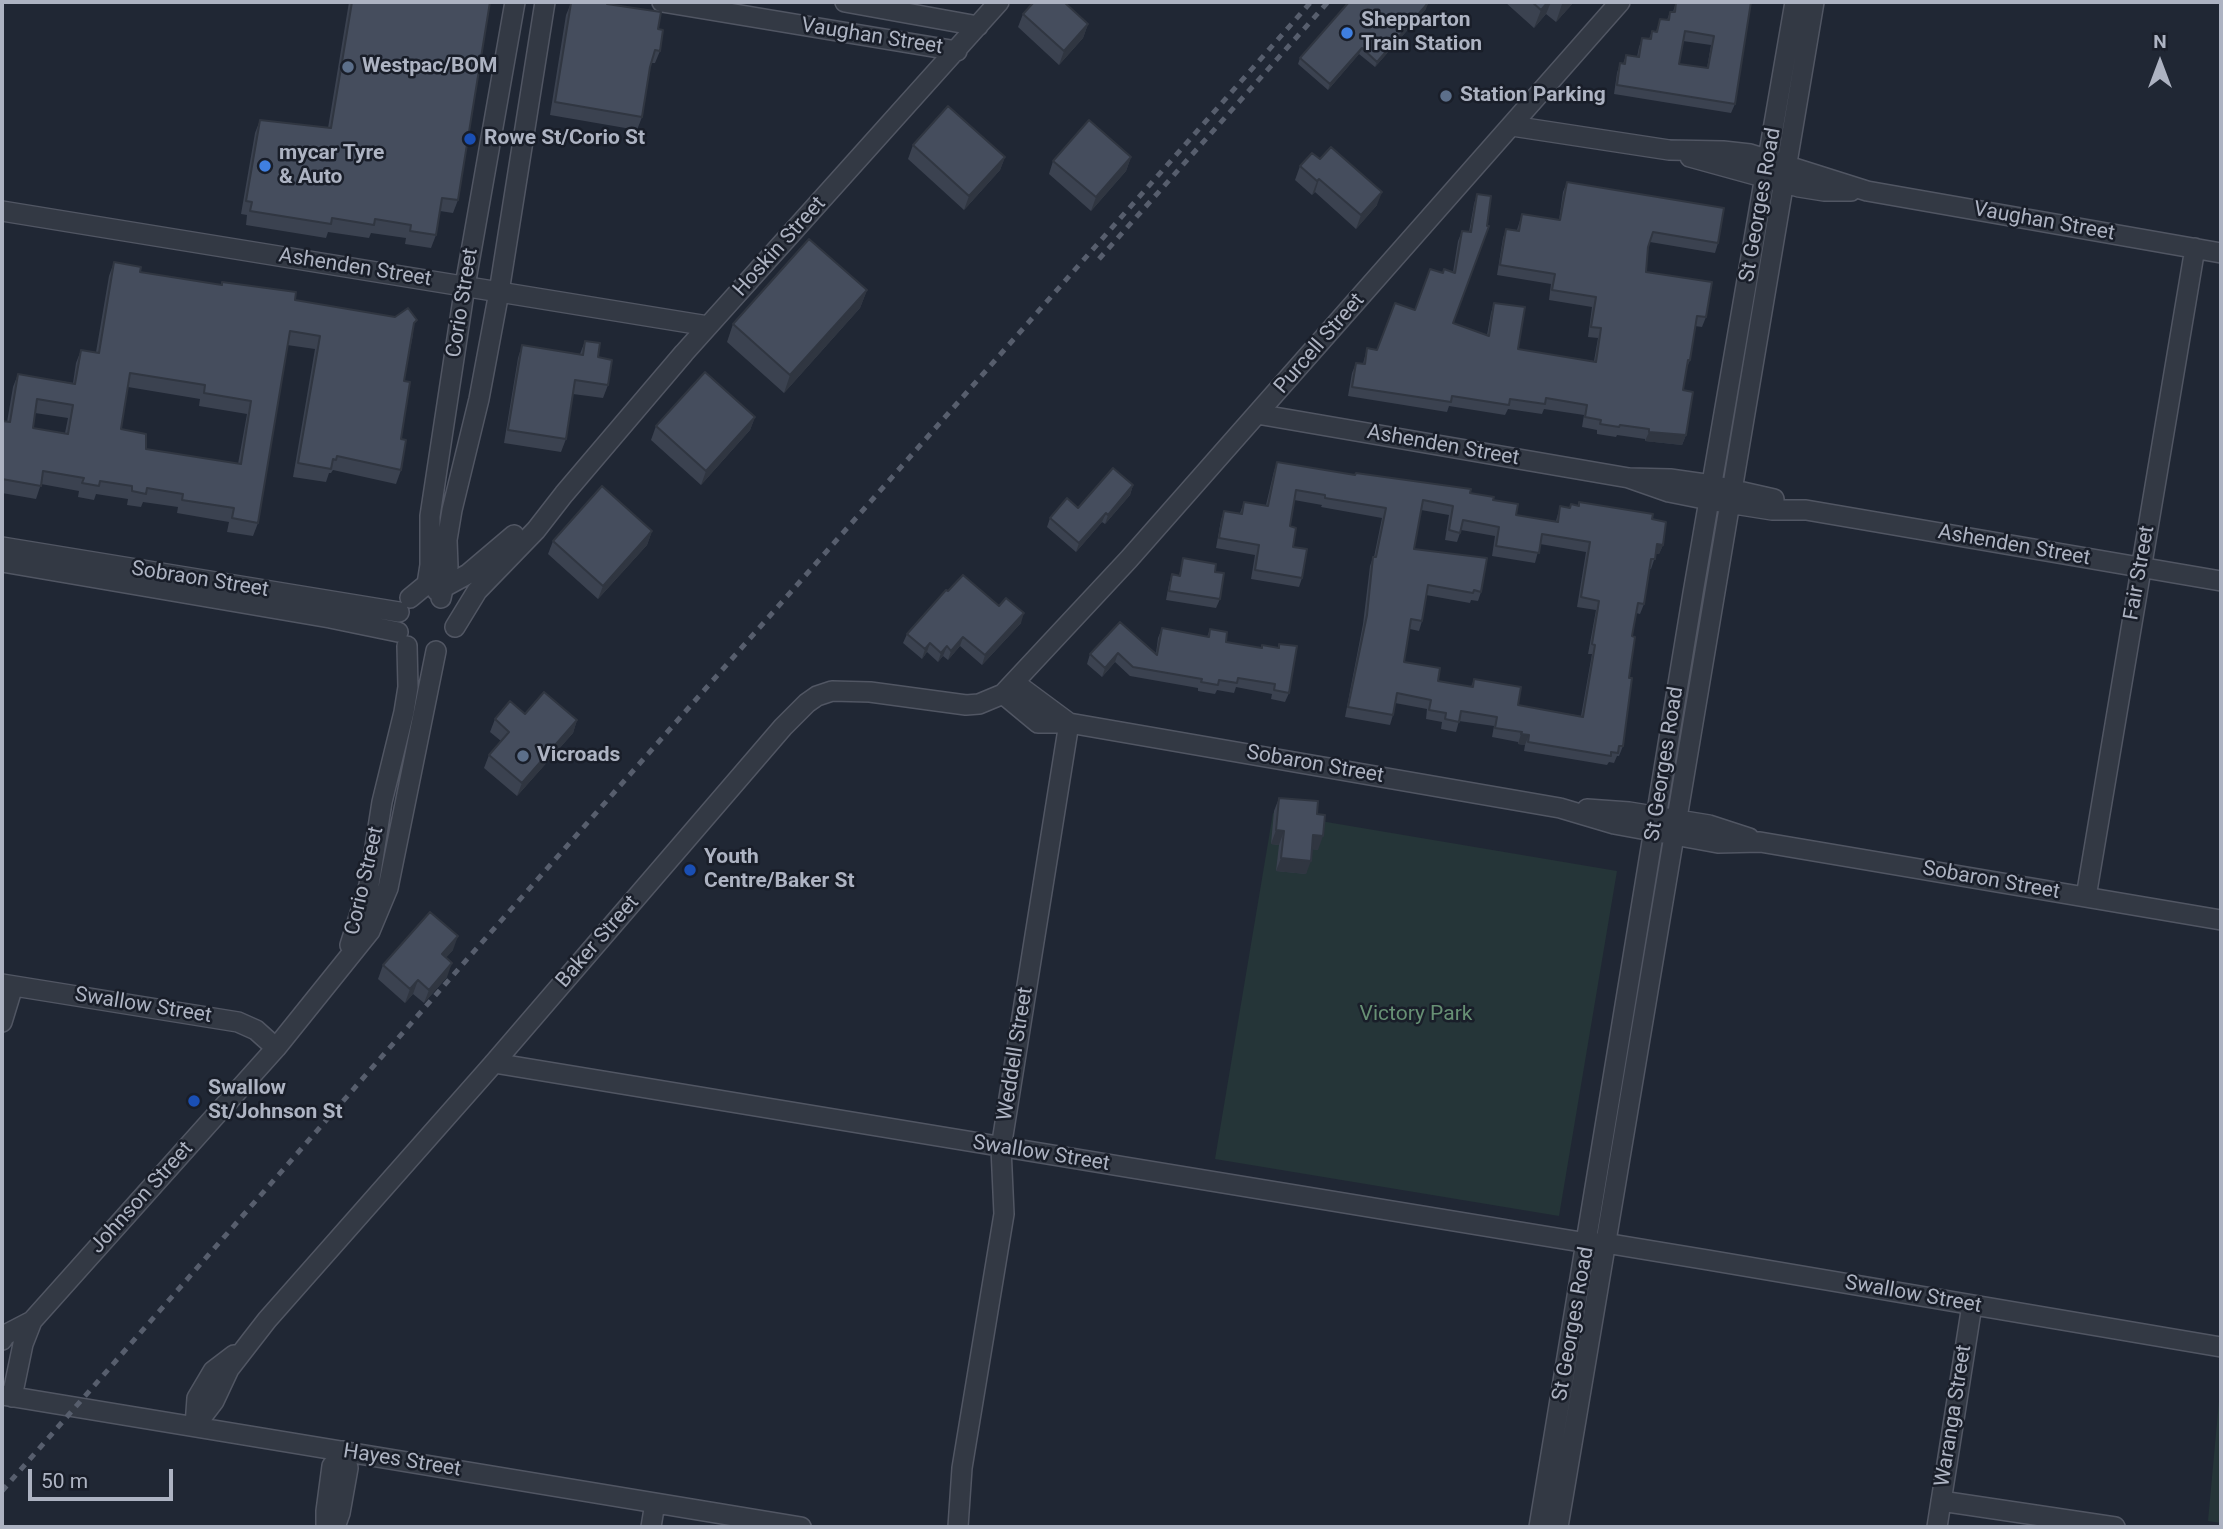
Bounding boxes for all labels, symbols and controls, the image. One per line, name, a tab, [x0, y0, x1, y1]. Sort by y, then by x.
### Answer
place label: Shepparton Train Station	[1361, 8, 1482, 58]
street label: Vaughan Street	[799, 13, 945, 61]
marker: Shepparton Train Station	[1339, 25, 1355, 41]
north arrow	[2125, 28, 2195, 98]
text: N	[2153, 30, 2167, 53]
place label: Westpac/BOM	[362, 54, 497, 80]
marker: Westpac/BOM	[340, 59, 356, 75]
place label: Station Parking	[1460, 83, 1606, 109]
marker: Station Parking	[1438, 88, 1454, 104]
place label: Rowe St/Corio St	[484, 126, 645, 152]
street label: St Georges Road	[1735, 126, 1787, 284]
marker: Rowe St/Corio St	[462, 131, 478, 147]
place label: mycar Tyre & Auto	[279, 141, 384, 191]
marker: mycar Tyre & Auto	[257, 158, 273, 174]
street label: Hoskin Street	[729, 192, 831, 302]
street label: Vaughan Street	[1971, 197, 2117, 247]
street label: Ashenden Street	[277, 244, 433, 292]
street label: Corio Street	[442, 246, 484, 360]
street label: Purcell Street	[1270, 289, 1370, 399]
street label: Ashenden Street	[1365, 420, 1521, 472]
street label: Ashenden Street	[1936, 520, 2092, 572]
street label: Fair Street	[2119, 524, 2161, 622]
street label: Sobraon Street	[130, 557, 270, 603]
street label: St Georges Road	[1640, 685, 1690, 843]
street label: Sobaron Street	[1244, 741, 1386, 789]
place label: Vicroads	[537, 743, 620, 769]
marker: Vicroads	[515, 748, 531, 764]
street label: Corio Street	[340, 824, 390, 938]
place label: Youth Centre/Baker St	[704, 845, 855, 895]
street label: Sobaron Street	[1920, 857, 2062, 905]
marker: Youth Centre/Baker St	[682, 862, 698, 878]
street label: Baker Street	[551, 891, 645, 993]
street label: Swallow Street	[73, 983, 213, 1029]
street label: Weddell Street	[993, 985, 1039, 1123]
park label: Victory Park	[1360, 1002, 1472, 1028]
place label: Swallow St/Johnson St	[208, 1076, 343, 1126]
marker: Swallow St/Johnson St	[186, 1093, 202, 1109]
street label: Swallow Street	[971, 1131, 1111, 1177]
street label: Johnson Street	[85, 1137, 199, 1259]
street label: St Georges Road	[1548, 1245, 1600, 1403]
street label: Swallow Street	[1843, 1271, 1983, 1319]
street label: Waranga Street	[1930, 1343, 1978, 1489]
street label: Hayes Street	[341, 1439, 463, 1483]
scale bar	[32, 1456, 177, 1500]
text: 50 m	[41, 1469, 88, 1493]

